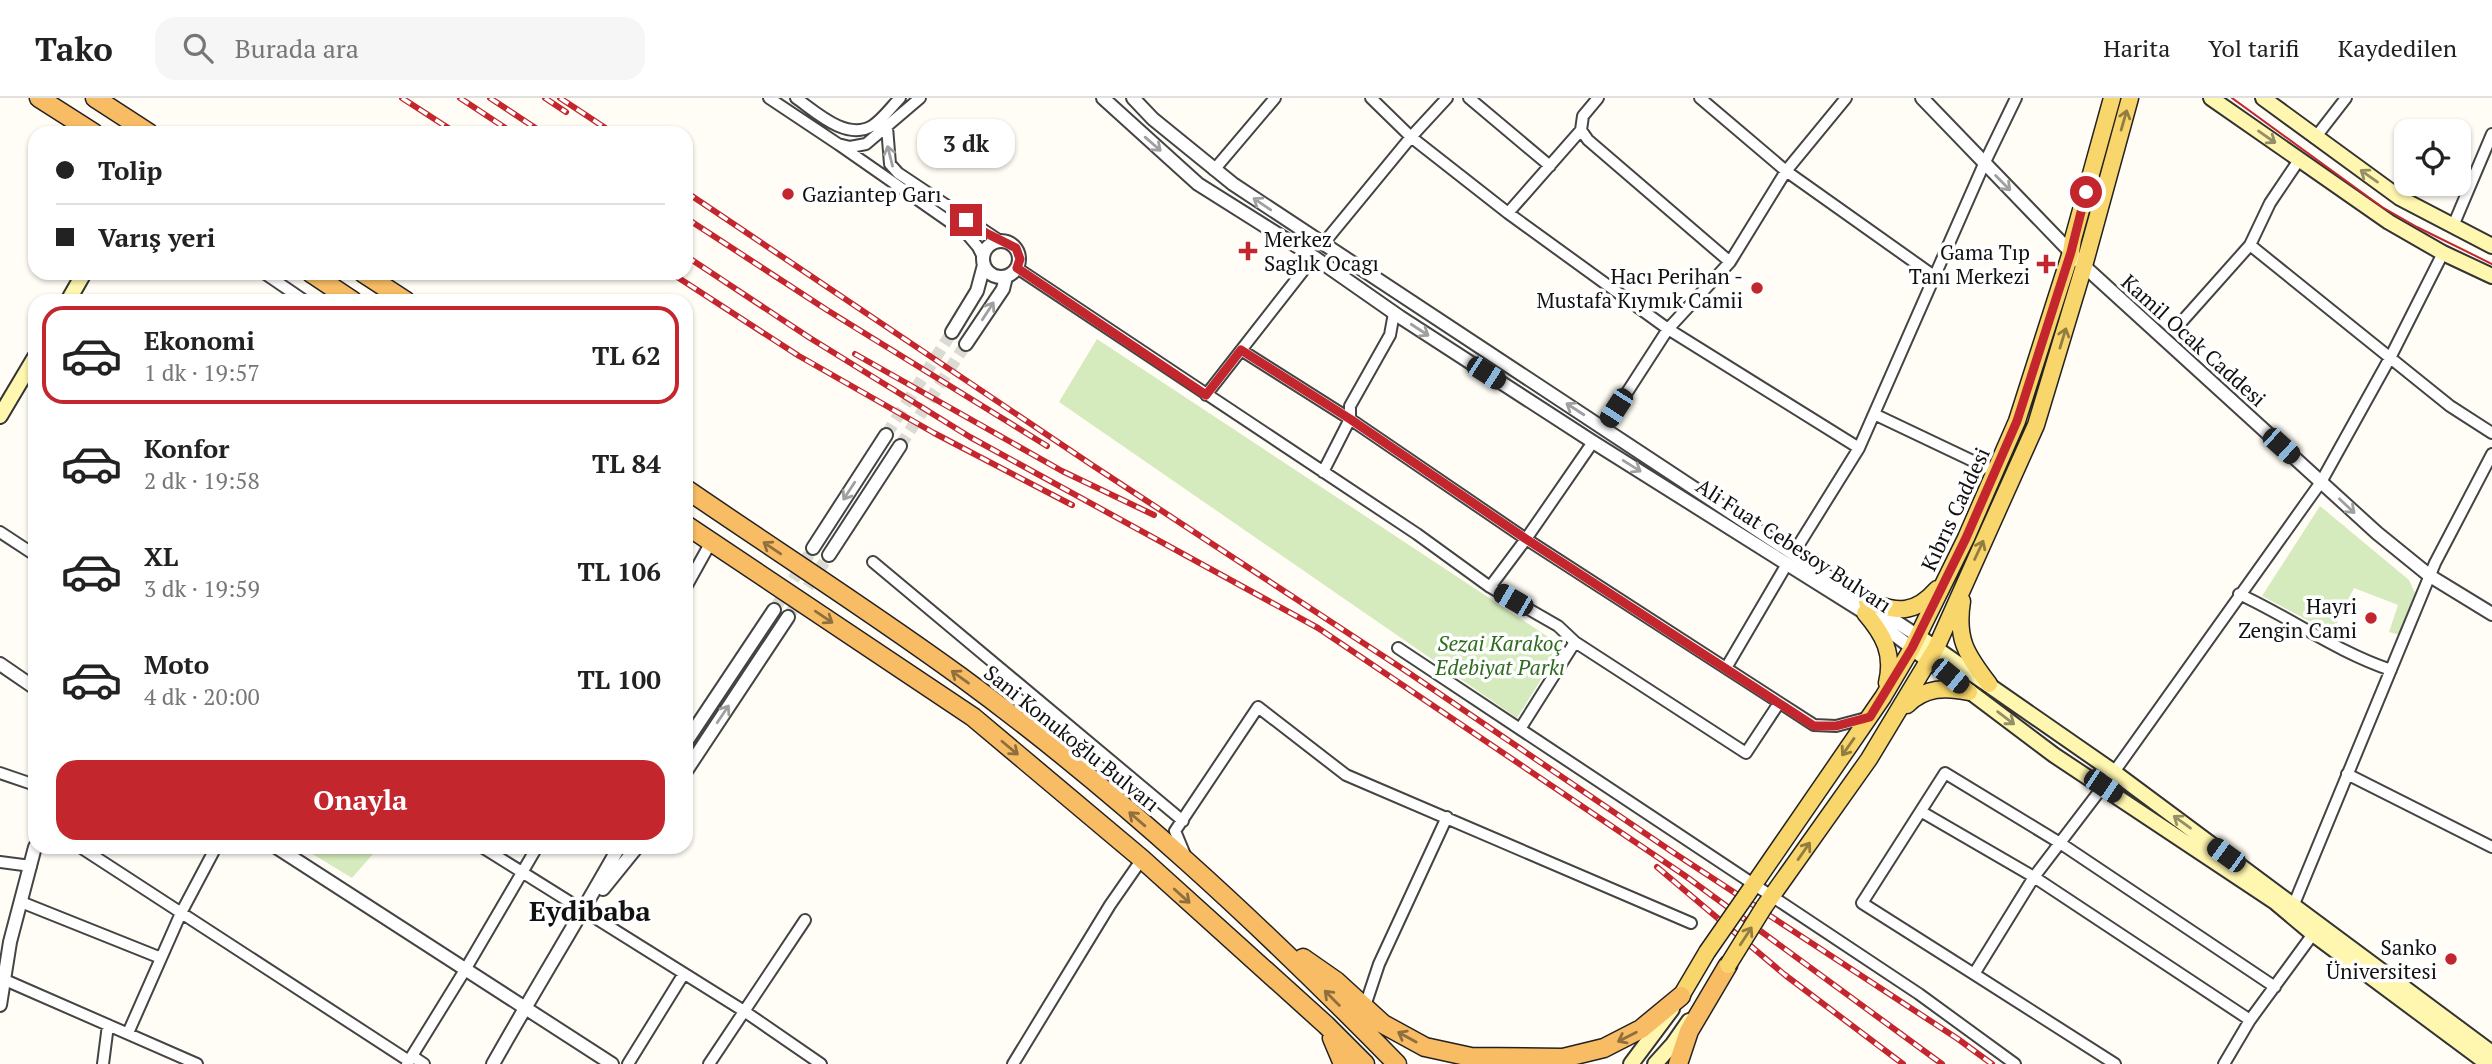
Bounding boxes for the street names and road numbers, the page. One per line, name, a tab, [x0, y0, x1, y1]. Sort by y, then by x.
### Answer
street label: Kamil Ocak Caddesi	[2116, 268, 2272, 412]
street label: Kıbrıs Caddesi	[1914, 443, 1996, 575]
street label: Ali Fuat Cebesoy Bulvarı	[1691, 471, 1897, 619]
street label: Sani Konukoğlu Bulvarı	[978, 658, 1166, 818]

